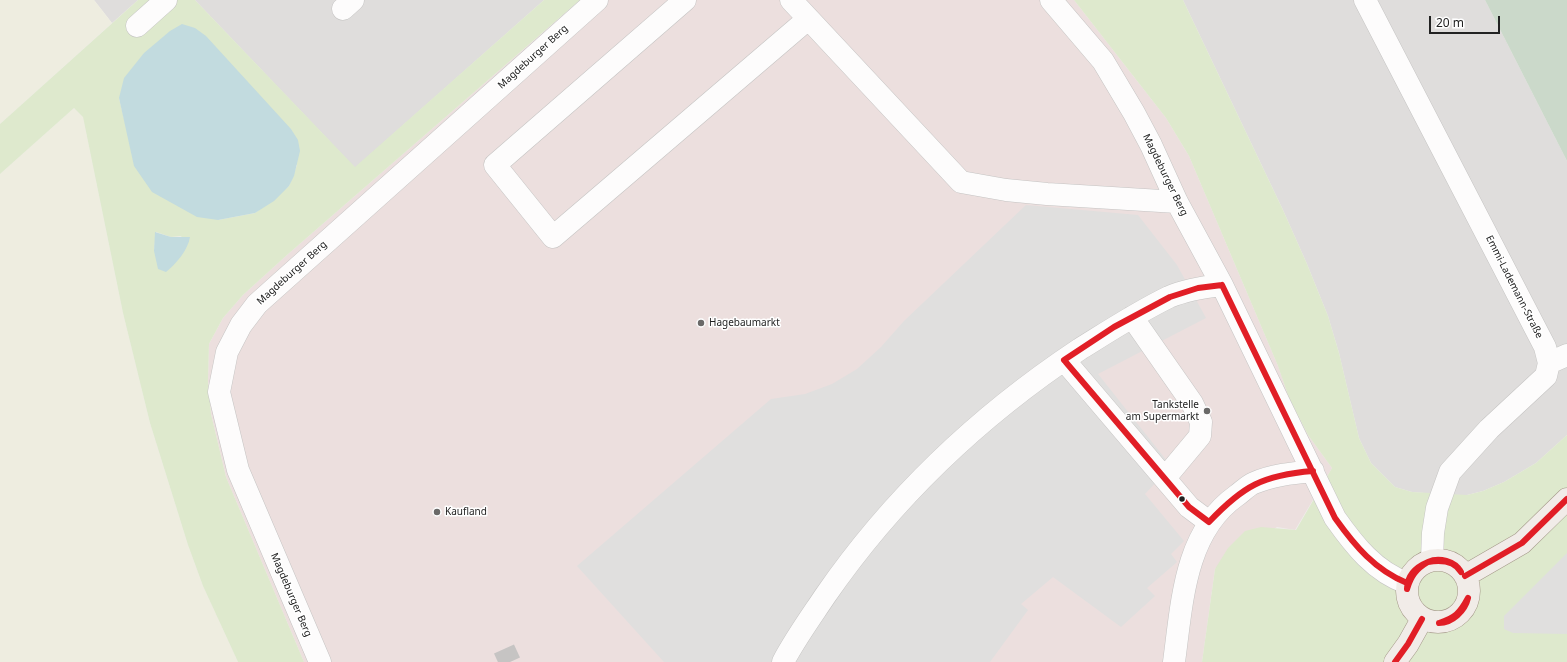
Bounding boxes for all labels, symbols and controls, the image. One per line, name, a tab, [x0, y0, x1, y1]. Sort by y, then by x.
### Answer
scale bar	[1431, 8, 1502, 34]
text: 20 m	[1436, 14, 1464, 31]
street label: Magdeburger Berg	[496, 22, 570, 92]
street label: Magdeburger Berg	[1140, 132, 1190, 218]
street label: Emmi-Lademann-Straße	[1483, 234, 1545, 340]
street label: Magdeburger Berg	[255, 238, 329, 308]
place label: Hagebaumarkt	[709, 317, 780, 329]
marker: Hagebaumarkt	[696, 318, 706, 328]
place label: Tankstelle am Supermarkt	[1126, 399, 1199, 422]
marker: Tankstelle am Supermarkt	[1202, 406, 1212, 416]
unlabelled marker	[1177, 494, 1187, 504]
place label: Kaufland	[445, 506, 487, 518]
marker: Kaufland	[432, 507, 442, 517]
street label: Magdeburger Berg	[268, 551, 314, 639]

